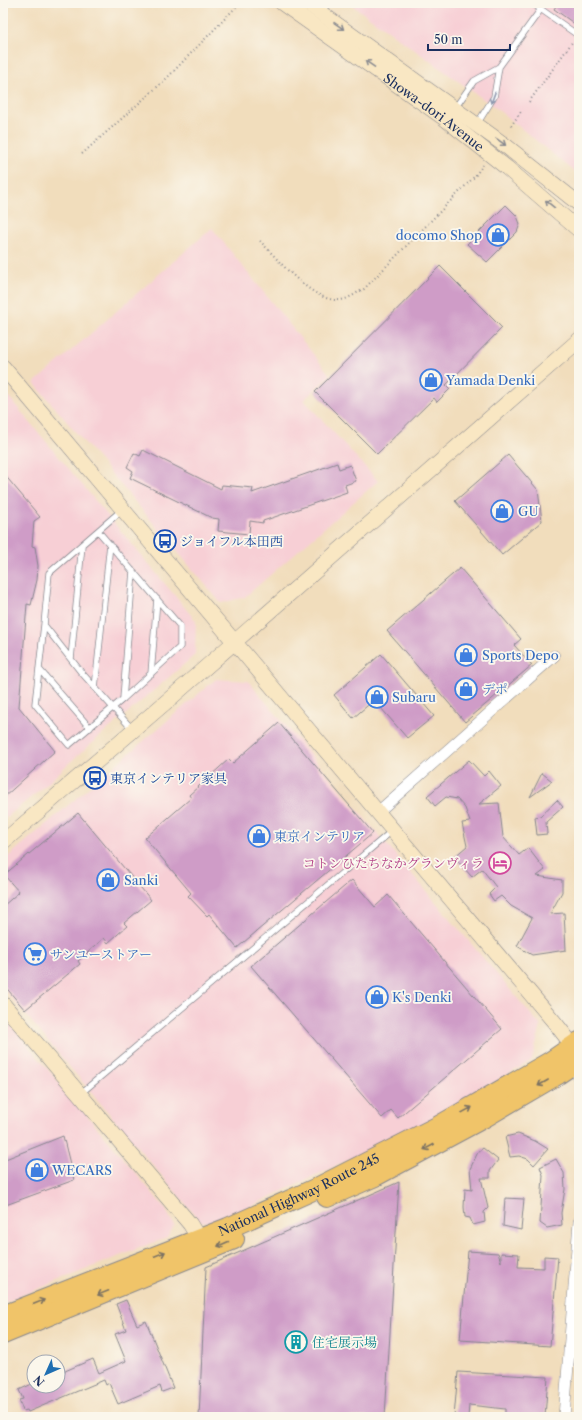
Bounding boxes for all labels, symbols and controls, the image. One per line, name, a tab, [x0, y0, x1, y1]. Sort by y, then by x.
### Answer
one-way arrow	[333, 22, 344, 30]
scale bar	[428, 26, 510, 52]
text: 50 m	[434, 32, 463, 47]
one-way arrow	[364, 60, 375, 68]
street label: Showa-dori Avenue	[380, 70, 487, 155]
one-way arrow	[488, 91, 496, 103]
one-way arrow	[496, 138, 507, 146]
one-way arrow	[544, 200, 555, 209]
shop icon: docomo Shop	[485, 222, 511, 248]
place label: docomo Shop	[396, 227, 482, 243]
shop icon: Yamada Denki	[418, 367, 444, 393]
place label: Yamada Denki	[445, 372, 535, 388]
shop icon: GU	[489, 498, 515, 524]
place label: GU	[518, 503, 539, 519]
bus stop icon: ジョイフル本田西	[152, 528, 178, 554]
place label: ジョイフル本田西	[180, 533, 283, 549]
shop icon: Sports Depo	[453, 642, 479, 668]
place label: Sports Depo	[482, 647, 559, 663]
shop icon: デポ	[453, 676, 479, 702]
place label: デポ	[482, 681, 508, 697]
shop icon: Subaru	[364, 684, 390, 710]
place label: Subaru	[392, 689, 436, 705]
bus stop icon: 東京インテリア家具	[82, 765, 108, 791]
place label: 東京インテリア家具	[110, 770, 227, 786]
shop icon: 東京インテリア	[246, 823, 272, 849]
place label: 東京インテリア	[274, 828, 365, 844]
hotel icon: コトンひたちなかグランヴィラ	[487, 850, 513, 876]
place label: コトンひたちなかグランヴィラ	[303, 855, 484, 871]
shop icon: Sanki	[95, 867, 121, 893]
place label: Sanki	[124, 872, 158, 888]
supermarket icon: サンユーストアー	[22, 941, 48, 967]
place label: サンユーストアー	[50, 946, 152, 962]
shop icon: K's Denki	[364, 984, 390, 1010]
place label: K's Denki	[392, 989, 451, 1005]
one-way arrow	[537, 1080, 549, 1088]
one-way arrow	[461, 1105, 473, 1113]
one-way arrow	[423, 1143, 435, 1151]
street label: National Highway Route 245	[216, 1150, 382, 1239]
shop icon: WECARS	[24, 1157, 50, 1183]
place label: WECARS	[51, 1162, 112, 1178]
one-way arrow	[217, 1241, 229, 1248]
one-way arrow	[154, 1250, 166, 1257]
one-way arrow	[97, 1290, 109, 1298]
one-way arrow	[33, 1298, 45, 1305]
building icon: 住宅展示場	[283, 1329, 309, 1355]
place label: 住宅展示場	[312, 1334, 377, 1350]
north arrow	[26, 1354, 66, 1394]
text: N	[30, 1372, 47, 1389]

